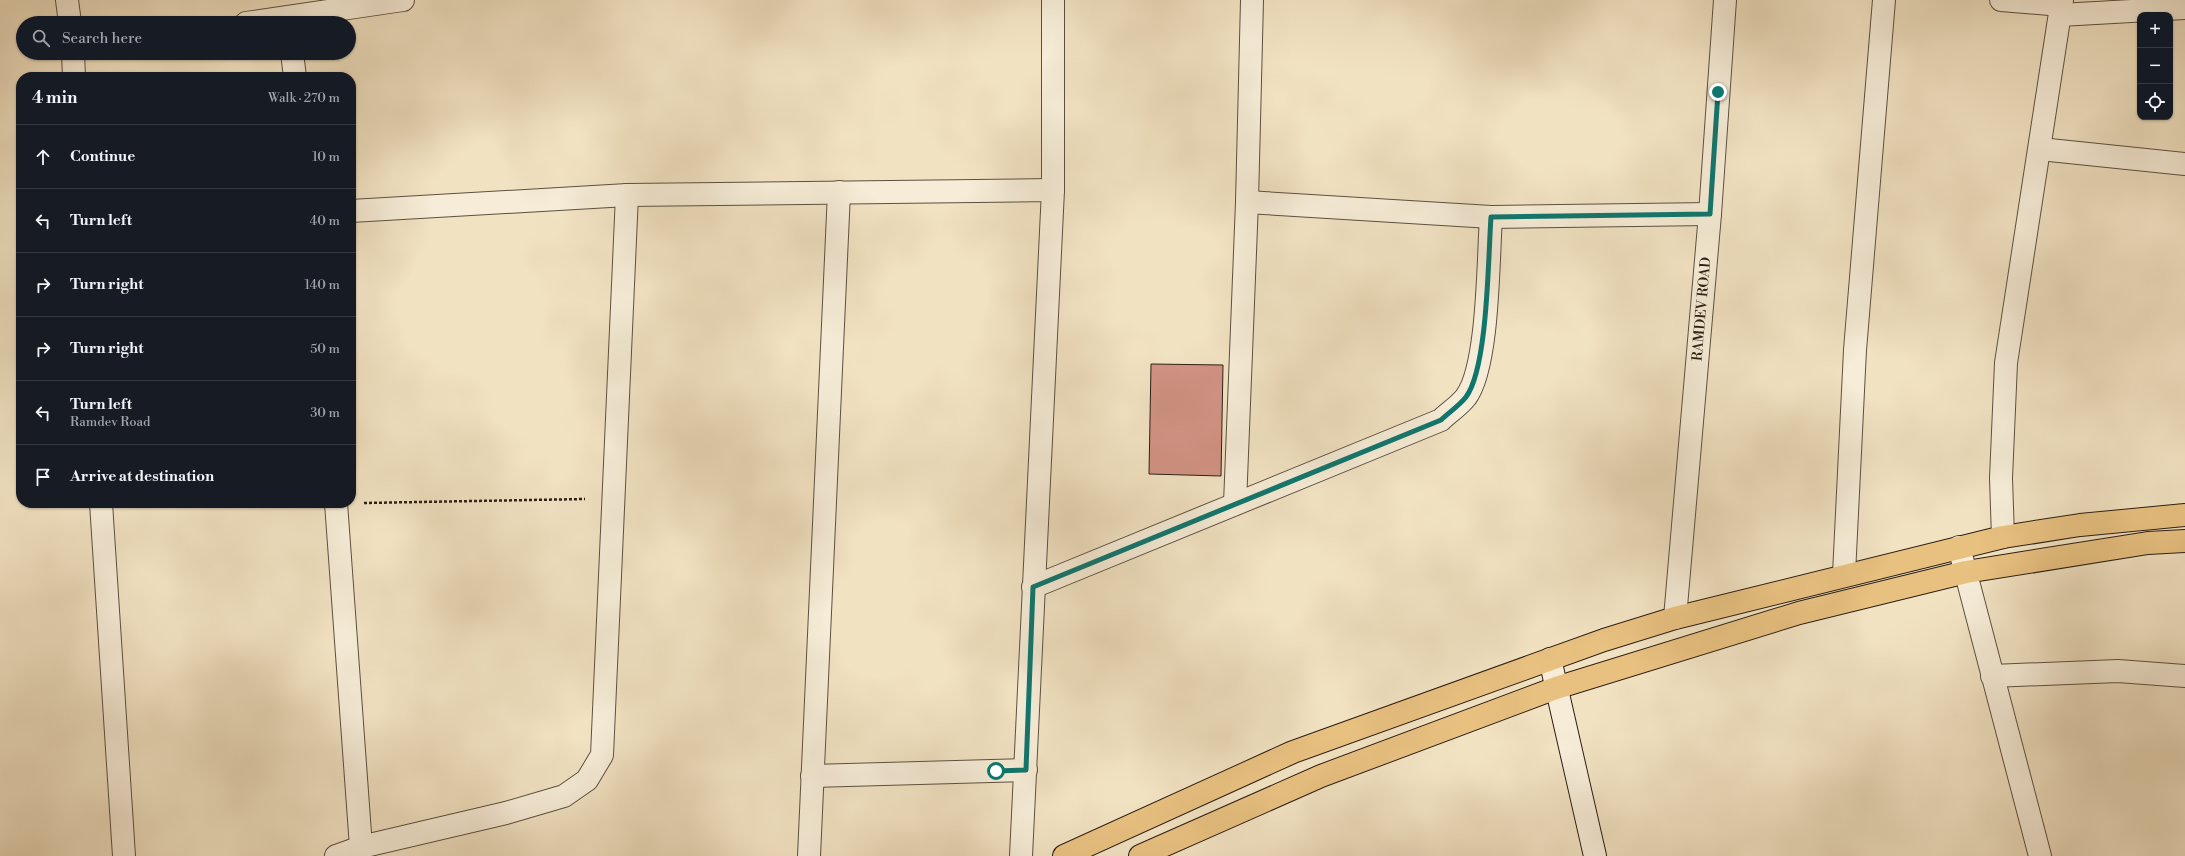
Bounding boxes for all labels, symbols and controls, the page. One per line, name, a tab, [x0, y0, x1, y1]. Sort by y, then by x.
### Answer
map controls	[2137, 12, 2173, 120]
button: +	[2137, 12, 2173, 48]
search box	[16, 16, 356, 60]
icon: search	[30, 27, 52, 49]
text: Search here	[62, 29, 142, 48]
button: −	[2137, 48, 2173, 84]
route end	[1709, 83, 1727, 101]
button: locate	[2137, 84, 2173, 120]
text: 4 min	[32, 87, 77, 109]
text: Walk · 270 m	[268, 90, 340, 106]
icon: ahead	[32, 146, 54, 168]
text: Continue	[70, 147, 135, 166]
text: 10 m	[312, 149, 340, 165]
icon: left	[32, 210, 54, 232]
text: Turn left	[70, 211, 132, 230]
text: 40 m	[310, 213, 340, 229]
street label: RAMDEV ROAD	[1688, 256, 1716, 362]
icon: right	[32, 274, 54, 296]
text: Turn right	[70, 275, 144, 294]
text: 140 m	[304, 277, 340, 293]
icon: right	[32, 338, 54, 360]
text: Turn right	[70, 339, 144, 358]
text: 50 m	[310, 341, 340, 357]
text: Turn left	[70, 395, 132, 414]
icon: left	[32, 402, 54, 424]
text: 30 m	[310, 405, 340, 421]
text: Ramdev Road	[70, 414, 150, 430]
icon: arrive	[32, 466, 54, 488]
text: Arrive at destination	[70, 467, 214, 486]
route start	[987, 762, 1005, 780]

